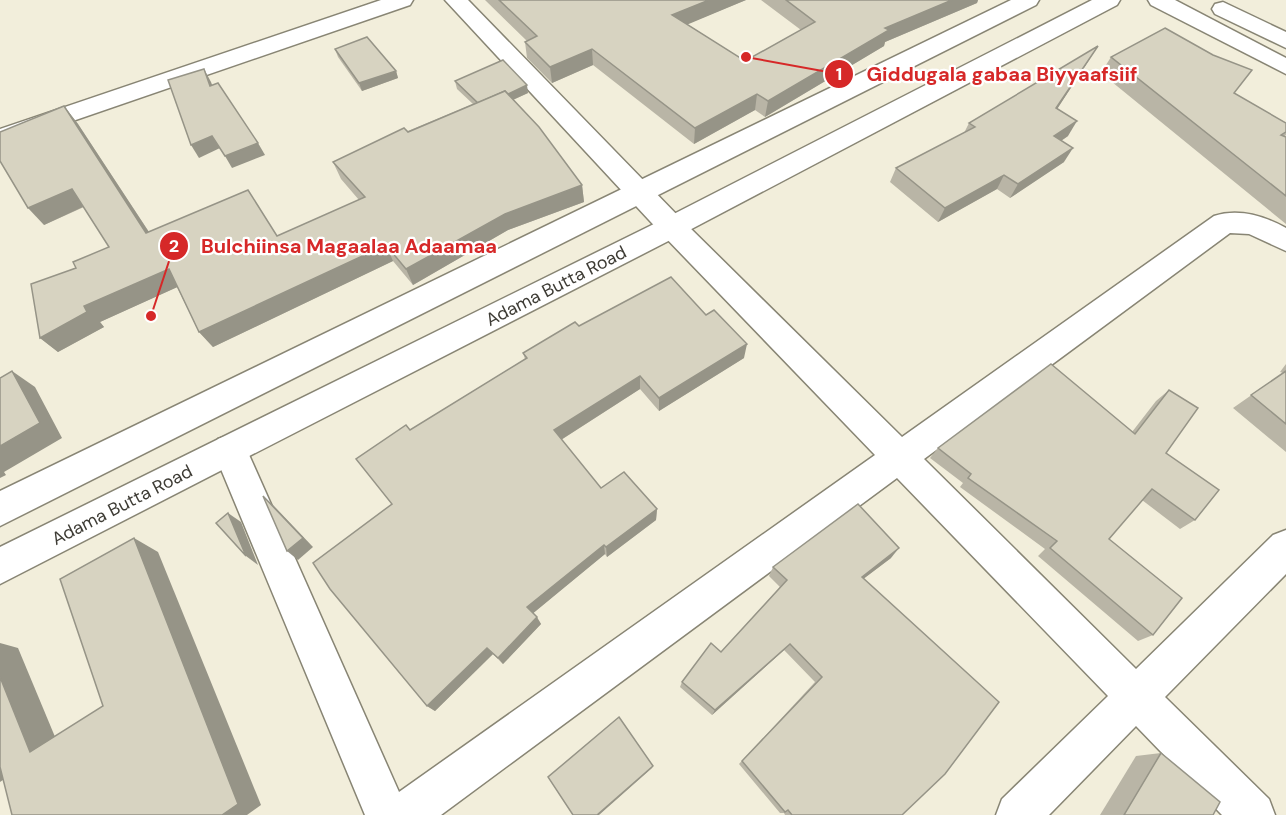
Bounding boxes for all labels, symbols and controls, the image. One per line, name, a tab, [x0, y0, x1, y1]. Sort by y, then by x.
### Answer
callout: Giddugala gabaa Biyyaafsiif	[824, 55, 1149, 93]
text: Giddugala gabaa Biyyaafsiif	[867, 61, 1137, 87]
text: 1	[836, 62, 842, 86]
callout: Bulchiinsa Magaalaa Adaamaa	[159, 227, 509, 265]
text: Bulchiinsa Magaalaa Adaamaa	[201, 233, 497, 259]
text: 2	[169, 234, 179, 258]
street label: Adama Butta Road	[482, 240, 630, 332]
street label: Adama Butta Road	[48, 459, 196, 551]

